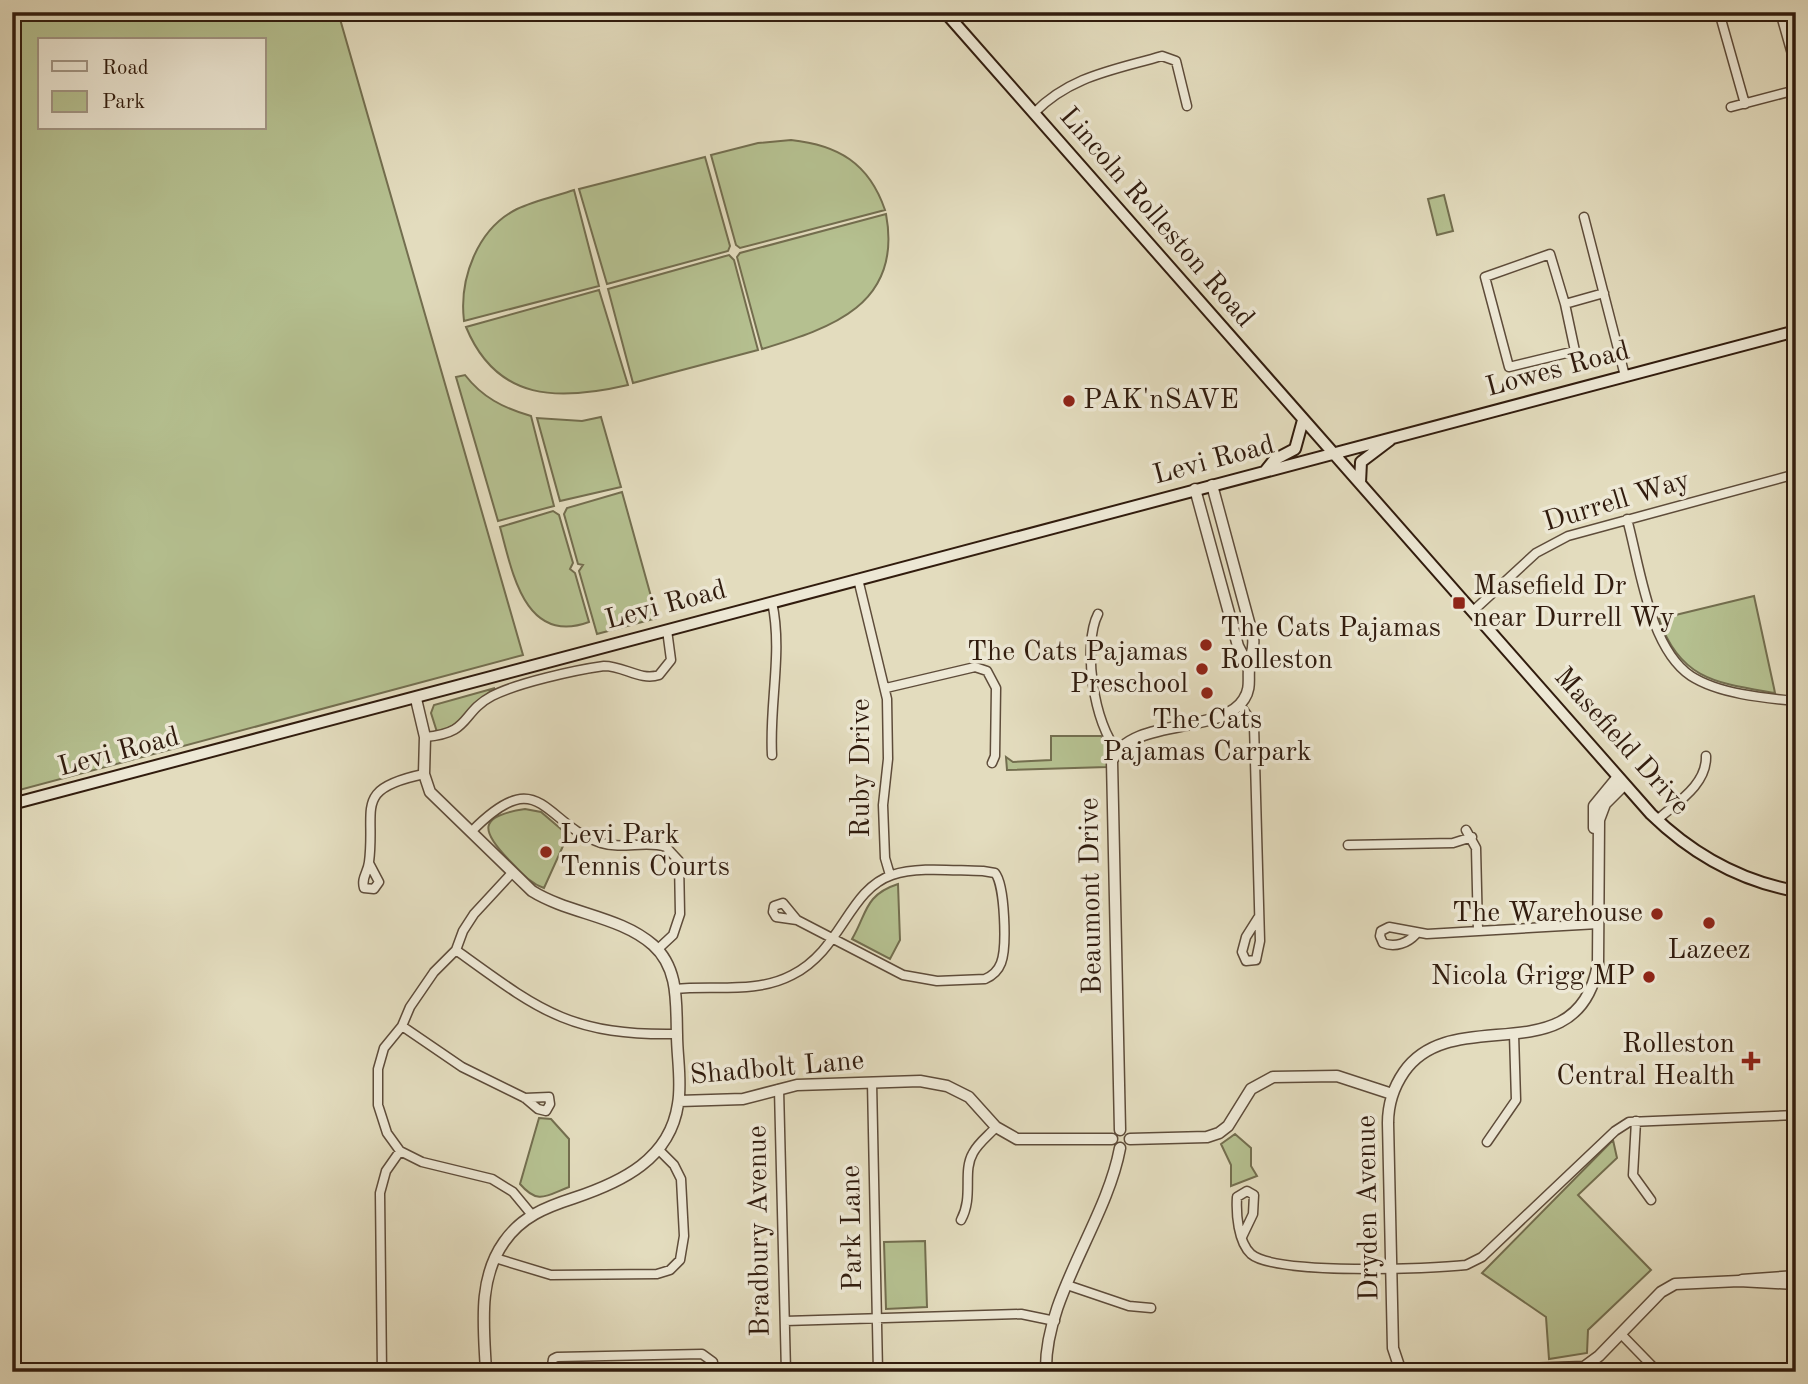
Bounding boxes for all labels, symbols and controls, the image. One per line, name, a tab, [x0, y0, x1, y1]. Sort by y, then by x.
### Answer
legend	[38, 38, 266, 130]
text: Road	[102, 58, 149, 79]
text: Park	[102, 92, 145, 113]
street label: Lincoln Rolleston Road	[1053, 103, 1259, 333]
street label: Lowes Road	[1483, 337, 1633, 403]
place label: PAK'nSAVE	[1083, 387, 1239, 415]
marker: PAK'nSAVE	[1061, 393, 1077, 409]
street label: Levi Road	[1150, 431, 1278, 491]
street label: Durrell Way	[1540, 466, 1694, 538]
place label: Masefield Dr near Durrell Wy	[1473, 573, 1675, 633]
street label: Levi Road	[602, 576, 730, 636]
marker: Masefield Dr near Durrell Wy	[1451, 595, 1467, 611]
place label: The Cats Pajamas Rolleston	[1220, 615, 1441, 675]
marker: The Cats Pajamas Rolleston	[1198, 637, 1214, 653]
place label: The Cats Pajamas Preschool	[967, 639, 1188, 699]
marker: The Cats Pajamas Preschool	[1194, 661, 1210, 677]
street label: Masefield Drive	[1548, 663, 1694, 821]
marker: The Cats Pajamas Carpark	[1199, 685, 1215, 701]
street label: Ruby Drive	[848, 698, 876, 838]
place label: The Cats Pajamas Carpark	[1103, 707, 1311, 767]
street label: Levi Road	[55, 723, 183, 783]
street label: Beaumont Drive	[1076, 797, 1108, 995]
place label: Levi Park Tennis Courts	[560, 822, 730, 882]
marker: Levi Park Tennis Courts	[538, 844, 554, 860]
place label: The Warehouse	[1452, 900, 1643, 928]
marker: The Warehouse	[1649, 906, 1665, 922]
marker: Lazeez	[1701, 915, 1717, 931]
place label: Lazeez	[1668, 937, 1751, 965]
place label: Nicola Grigg MP	[1431, 963, 1635, 991]
marker: Nicola Grigg MP	[1641, 969, 1657, 985]
place label: Rolleston Central Health	[1556, 1031, 1735, 1091]
street label: Shadbolt Lane	[689, 1047, 865, 1091]
marker: Rolleston Central Health	[1741, 1051, 1761, 1071]
street label: Dryden Avenue	[1353, 1115, 1385, 1301]
street label: Bradbury Avenue	[744, 1125, 776, 1337]
street label: Park Lane	[838, 1165, 868, 1291]

